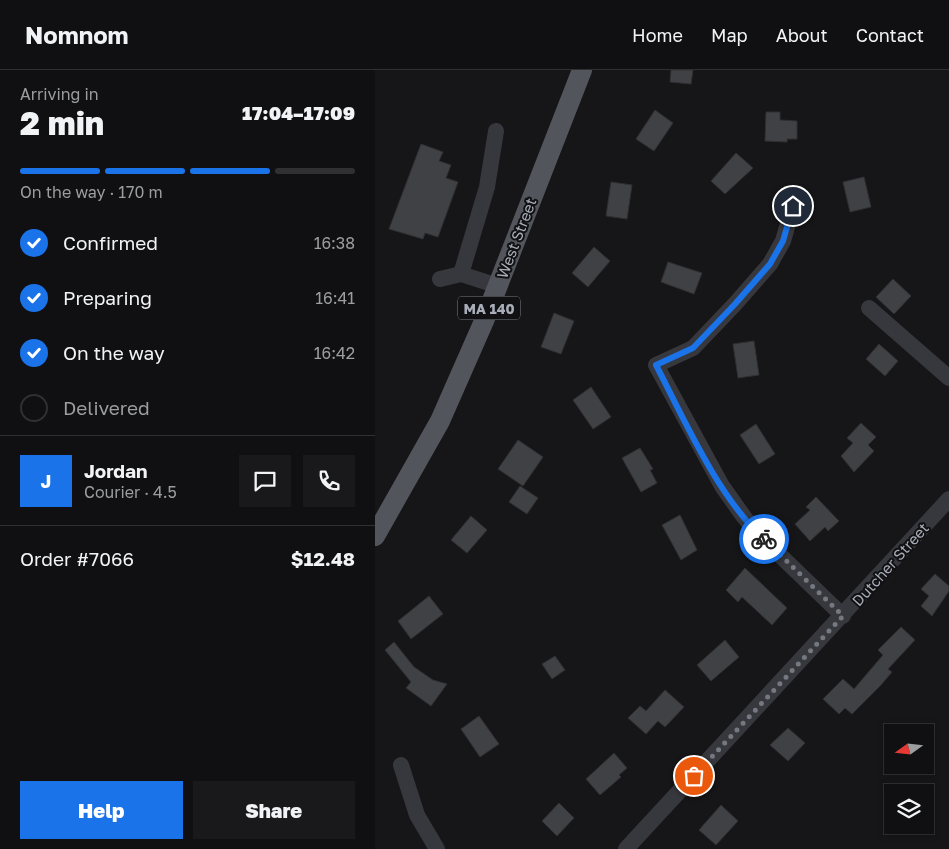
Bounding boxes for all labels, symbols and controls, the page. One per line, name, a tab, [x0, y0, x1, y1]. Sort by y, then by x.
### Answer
text: Nomnom	[25, 20, 129, 49]
text: Home	[632, 24, 683, 46]
text: Map	[711, 24, 748, 46]
text: About	[776, 24, 828, 46]
text: Contact	[856, 24, 924, 46]
text: Arriving in	[20, 84, 99, 104]
text: 17:04–17:09	[242, 101, 355, 124]
text: 2 min	[20, 104, 104, 142]
text: On the way · 170 m	[20, 182, 163, 202]
pin	[772, 185, 814, 227]
icon: home	[779, 192, 807, 220]
street label: West Street	[492, 195, 540, 281]
icon: check	[20, 229, 48, 257]
text: Confirmed	[63, 231, 158, 254]
text: 16:38	[314, 233, 355, 253]
icon: check	[20, 284, 48, 312]
text: Preparing	[63, 286, 152, 309]
text: 16:41	[315, 288, 355, 308]
road number: MA 140	[458, 297, 520, 320]
icon: check	[20, 339, 48, 367]
text: On the way	[63, 341, 165, 364]
text: 16:42	[314, 343, 355, 363]
text: Delivered	[63, 396, 150, 419]
button: chat	[239, 455, 291, 507]
button: phone	[303, 455, 355, 507]
text: Jordan	[84, 459, 148, 482]
text: J	[41, 469, 51, 492]
text: Courier · 4.5	[84, 482, 177, 502]
courier	[739, 514, 789, 564]
street label: Dutcher Street	[848, 519, 932, 609]
icon: bike	[750, 525, 778, 553]
text: Order #7066	[20, 547, 134, 570]
text: $12.48	[291, 547, 355, 570]
north arrow	[884, 724, 934, 774]
map controls	[884, 724, 934, 834]
pin	[673, 755, 715, 797]
icon: bag	[680, 762, 708, 790]
button: Help	[20, 781, 183, 839]
button: Share	[193, 781, 355, 839]
button: layers	[884, 784, 934, 834]

